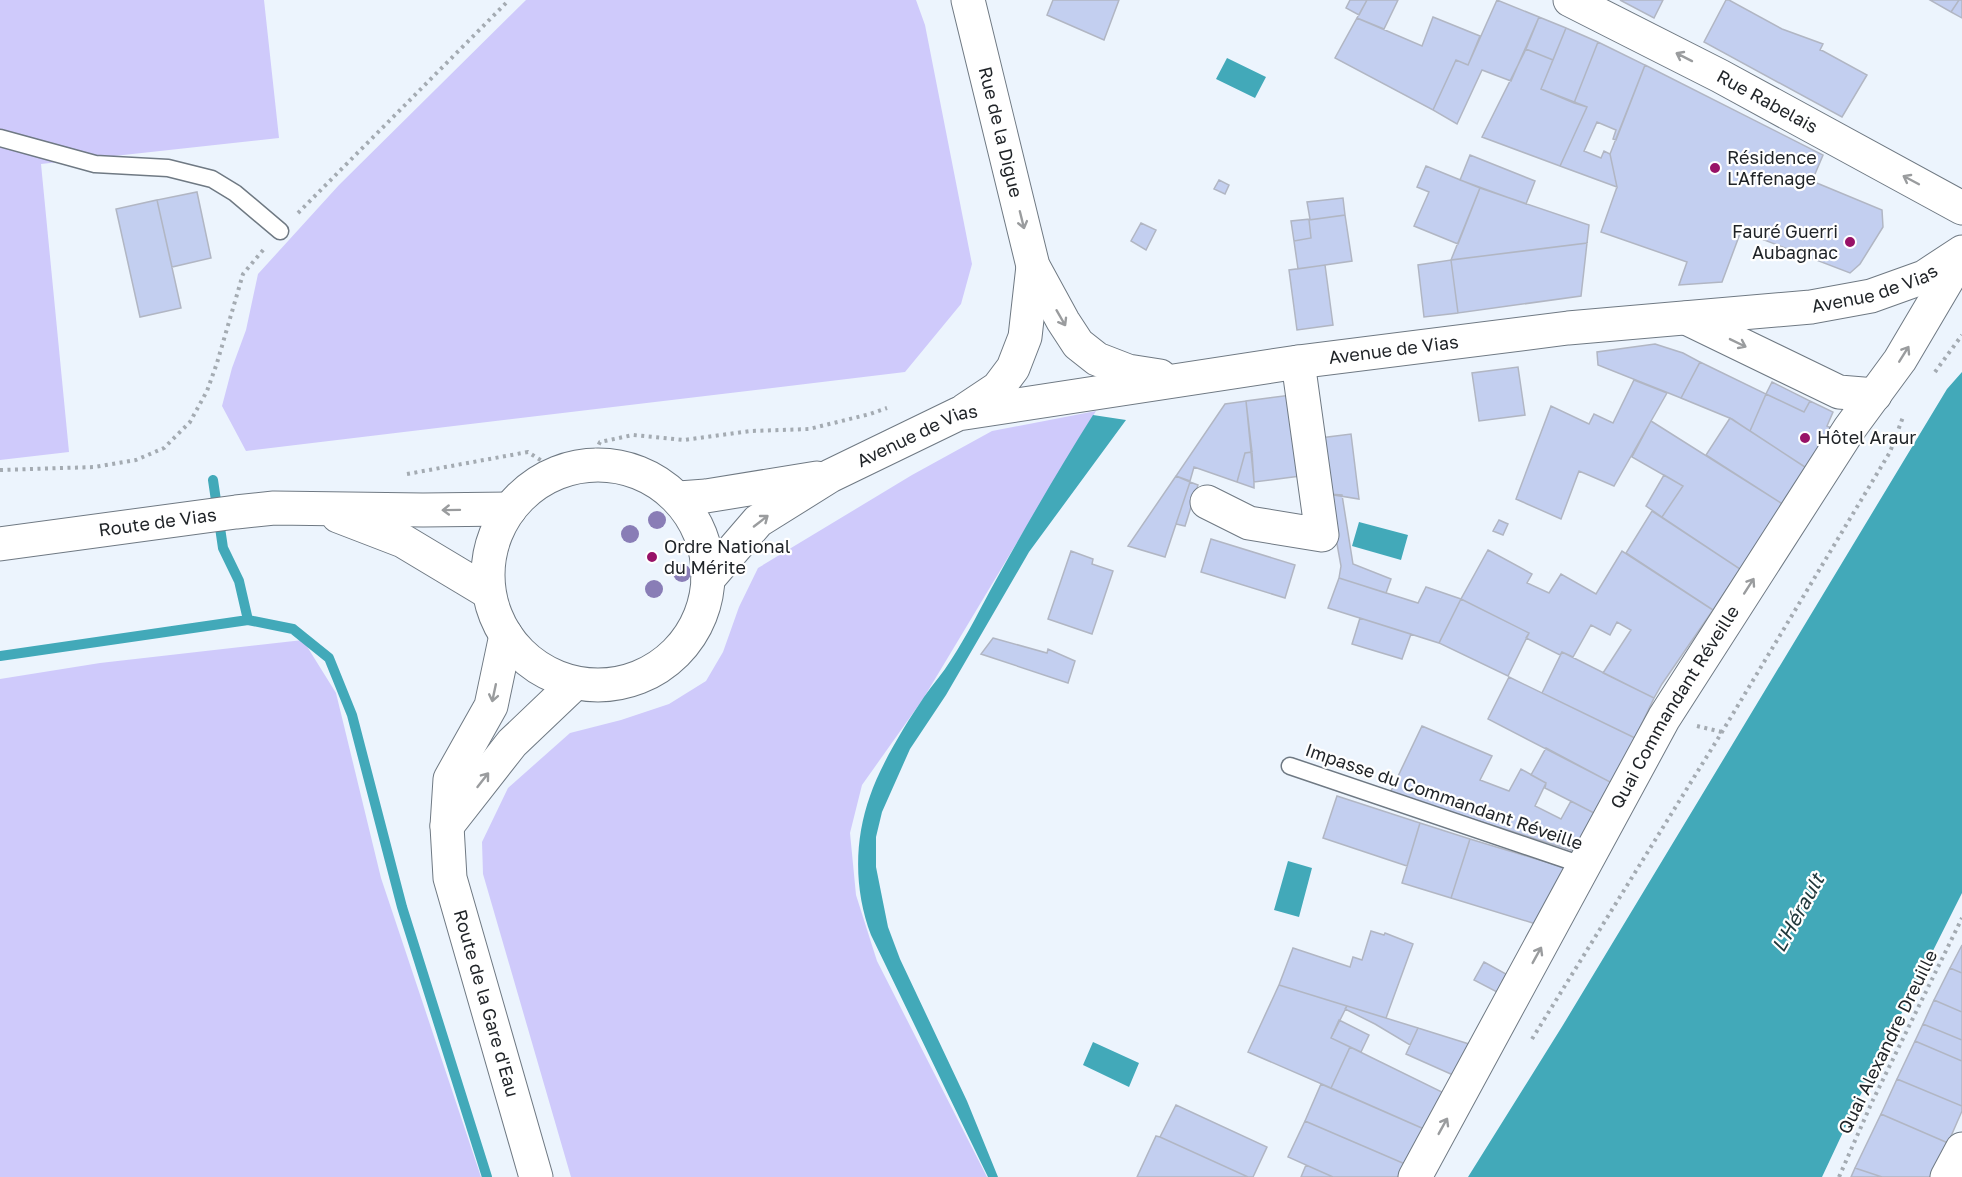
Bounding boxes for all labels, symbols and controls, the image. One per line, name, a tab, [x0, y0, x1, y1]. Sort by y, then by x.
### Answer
one-way arrow	[1676, 51, 1693, 63]
street label: Rue de la Digue	[975, 64, 1028, 200]
street label: Rue Rabelais	[1713, 64, 1822, 137]
place label: Résidence L'Affenage	[1727, 146, 1817, 189]
marker: Résidence L'Affenage	[1708, 161, 1722, 175]
one-way arrow	[1903, 174, 1920, 186]
one-way arrow	[1016, 210, 1028, 229]
place label: Fauré Guerri Aubagnac	[1732, 220, 1838, 263]
marker: Fauré Guerri Aubagnac	[1843, 235, 1857, 249]
street label: Avenue de Vias	[1810, 259, 1941, 317]
one-way arrow	[1055, 309, 1067, 326]
street label: Avenue de Vias	[1327, 330, 1460, 368]
one-way arrow	[1729, 338, 1747, 350]
one-way arrow	[1897, 345, 1910, 362]
street label: Avenue de Vias	[853, 399, 979, 471]
place label: Hôtel Araur	[1817, 426, 1916, 448]
marker: Hôtel Araur	[1798, 431, 1812, 445]
street label: Route de Vias	[97, 503, 218, 541]
one-way arrow	[442, 504, 462, 516]
one-way arrow	[753, 514, 769, 527]
place label: Ordre National du Mérite	[664, 535, 791, 578]
marker: Ordre National du Mérite	[645, 550, 659, 564]
one-way arrow	[1743, 578, 1755, 594]
street label: Quai Commandant Réveille	[1605, 601, 1743, 812]
one-way arrow	[487, 683, 499, 702]
street label: Impasse du Commandant Réveille	[1303, 738, 1586, 854]
one-way arrow	[477, 772, 489, 788]
water label: L'Hérault	[1766, 868, 1829, 956]
street label: Route de la Gare d'Eau	[450, 907, 524, 1099]
one-way arrow	[1532, 946, 1543, 964]
street label: Quai Alexandre Dreuille	[1833, 946, 1941, 1137]
one-way arrow	[1438, 1117, 1449, 1135]

